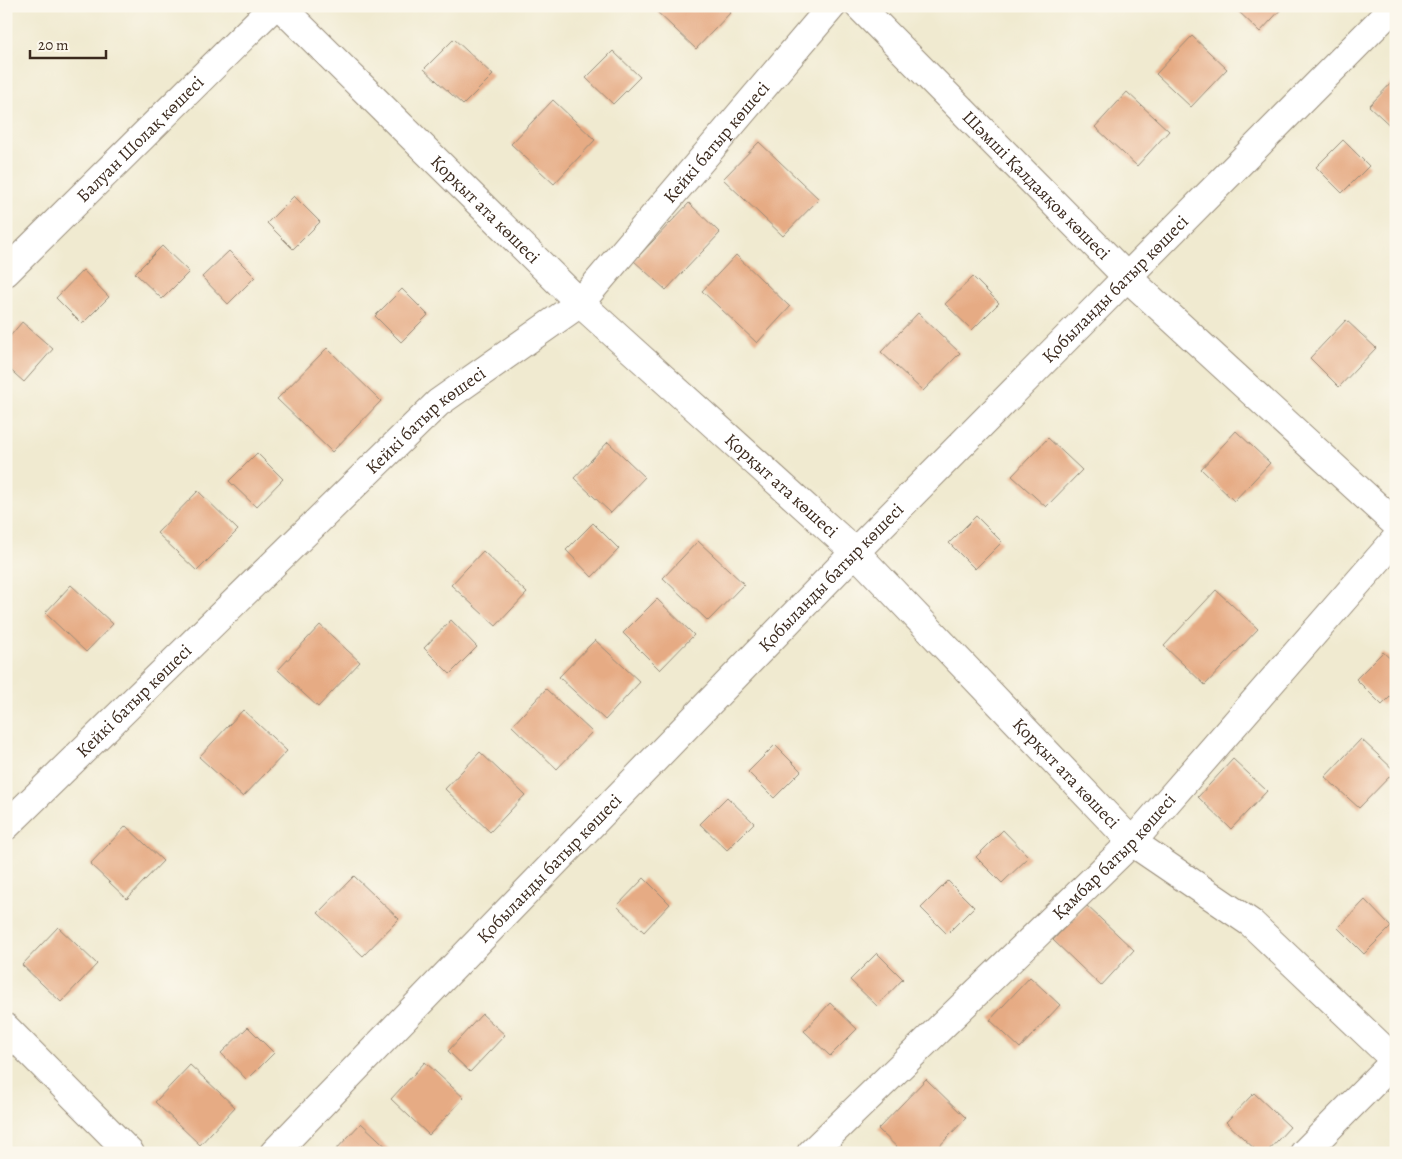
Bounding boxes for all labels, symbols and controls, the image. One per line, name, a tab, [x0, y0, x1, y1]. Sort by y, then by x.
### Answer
scale bar	[30, 28, 106, 60]
text: 20 m	[38, 35, 69, 55]
street label: Балуан Шолақ көшесі	[71, 70, 209, 207]
street label: Кейкі батыр көшесі	[658, 76, 775, 208]
street label: Шәмші Қалдаяқов көшесі	[957, 105, 1116, 265]
street label: Қорқыт ата көшесі	[425, 150, 545, 269]
street label: Қобыланды батыр көшесі	[1037, 210, 1194, 368]
street label: Кейкі батыр көшесі	[360, 361, 490, 479]
street label: Қорқыт ата көшесі	[720, 428, 843, 543]
street label: Қобыланды батыр көшесі	[753, 498, 909, 657]
street label: Кейкі батыр көшесі	[71, 639, 197, 763]
street label: Қорқыт ата көшесі	[1008, 712, 1125, 834]
street label: Қобыланды батыр көшесі	[472, 788, 627, 948]
street label: Қамбар батыр көшесі	[1047, 788, 1181, 925]

